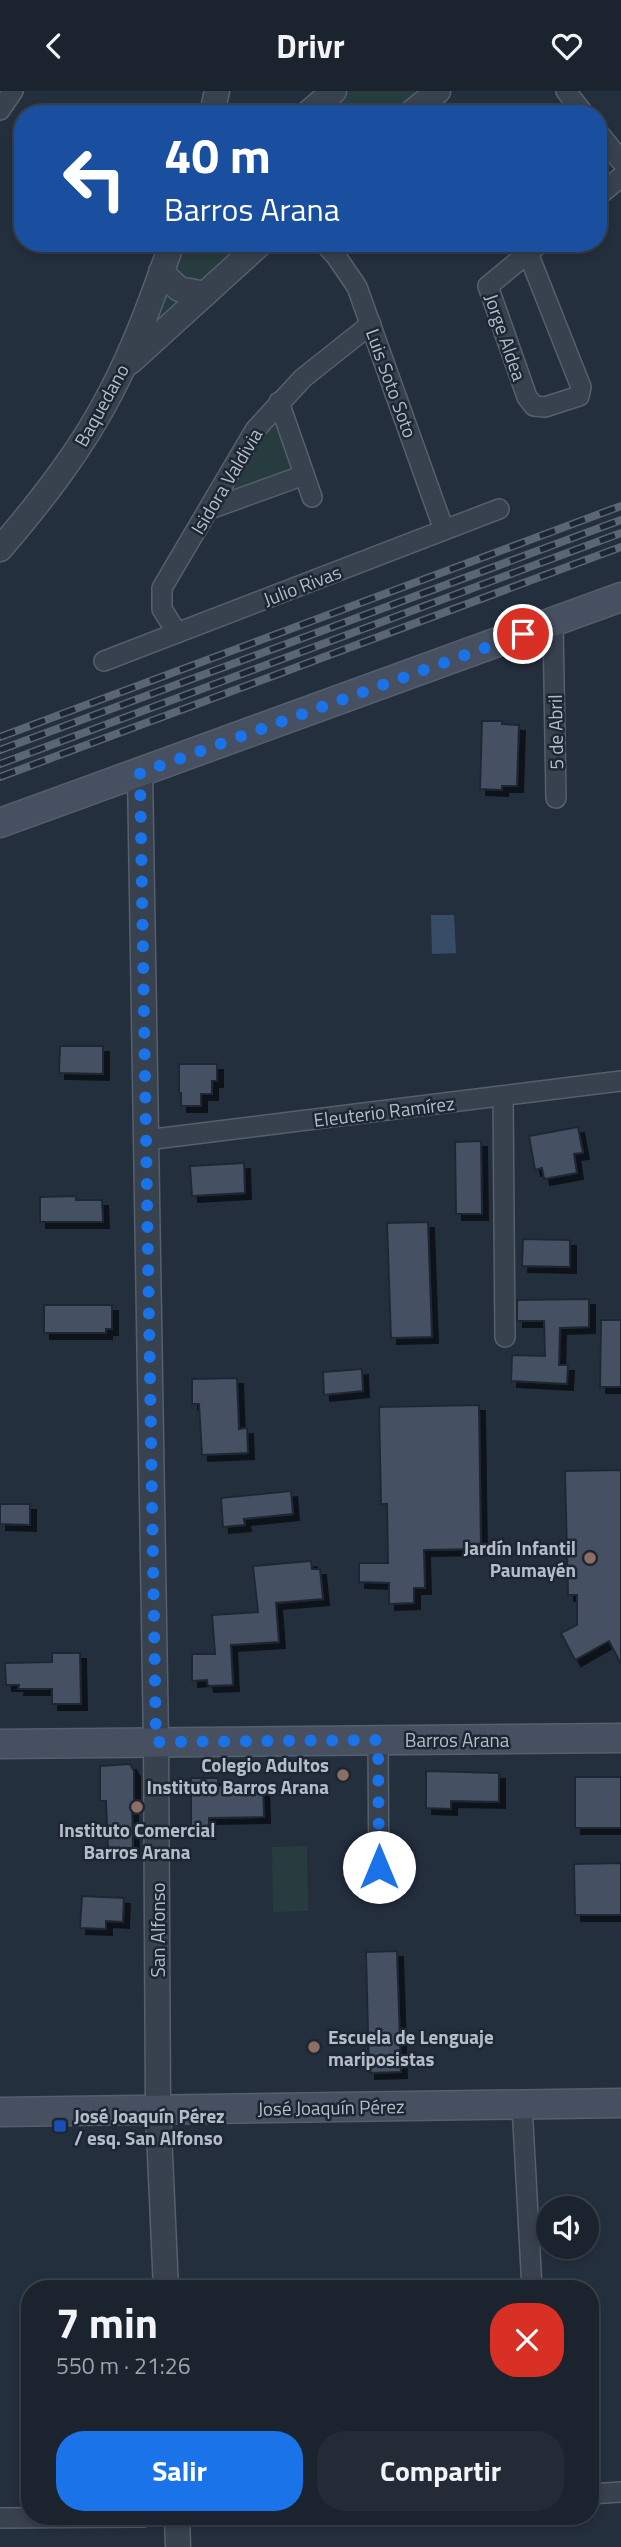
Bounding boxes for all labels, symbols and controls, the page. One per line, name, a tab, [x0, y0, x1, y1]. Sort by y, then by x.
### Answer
text: Drivr	[276, 22, 345, 70]
icon: back	[35, 27, 73, 65]
icon: heart	[548, 27, 586, 65]
text: 40 m	[164, 117, 271, 192]
icon: left	[49, 133, 140, 224]
text: Barros Arana	[164, 185, 340, 233]
street label: Jorge Aldea	[478, 290, 535, 385]
street label: Luis Soto Soto	[359, 324, 425, 442]
street label: Baquedano	[66, 358, 136, 452]
street label: Isidora Valdivia	[183, 422, 269, 540]
street label: Julio Rivas	[259, 557, 345, 613]
pin	[493, 604, 553, 664]
icon: arrive	[504, 615, 542, 653]
street label: 5 de Abril	[540, 694, 570, 770]
street label: Eleuterio Ramírez	[312, 1088, 456, 1134]
place label: Jardín Infantil Paumayén	[464, 1533, 576, 1584]
marker: Jardín Infantil Paumayén	[582, 1550, 598, 1566]
street label: Barros Arana	[405, 1725, 510, 1754]
place label: Colegio Adultos Instituto Barros Arana	[147, 1750, 329, 1801]
marker: Colegio Adultos Instituto Barros Arana	[335, 1767, 351, 1783]
marker: Instituto Comercial Barros Arana	[129, 1799, 145, 1815]
place label: Instituto Comercial Barros Arana	[59, 1815, 215, 1866]
position arrow	[342, 1830, 416, 1904]
street label: San Alfonso	[143, 1882, 172, 1978]
place label: Escuela de Lenguaje mariposistas	[328, 2022, 494, 2073]
marker: Escuela de Lenguaje mariposistas	[306, 2039, 322, 2055]
street label: José Joaquín Pérez	[257, 2091, 405, 2123]
place label: José Joaquín Pérez / esq. San Alfonso	[74, 2101, 225, 2152]
marker: José Joaquín Pérez / esq. San Alfonso	[52, 2118, 68, 2134]
map controls	[536, 2196, 599, 2259]
button: sound	[536, 2196, 599, 2259]
text: 7 min	[56, 2290, 158, 2354]
button: close	[490, 2303, 564, 2377]
text: 550 m · 21:26	[56, 2348, 191, 2383]
button: Salir	[56, 2431, 303, 2511]
button: Compartir	[317, 2431, 564, 2511]

